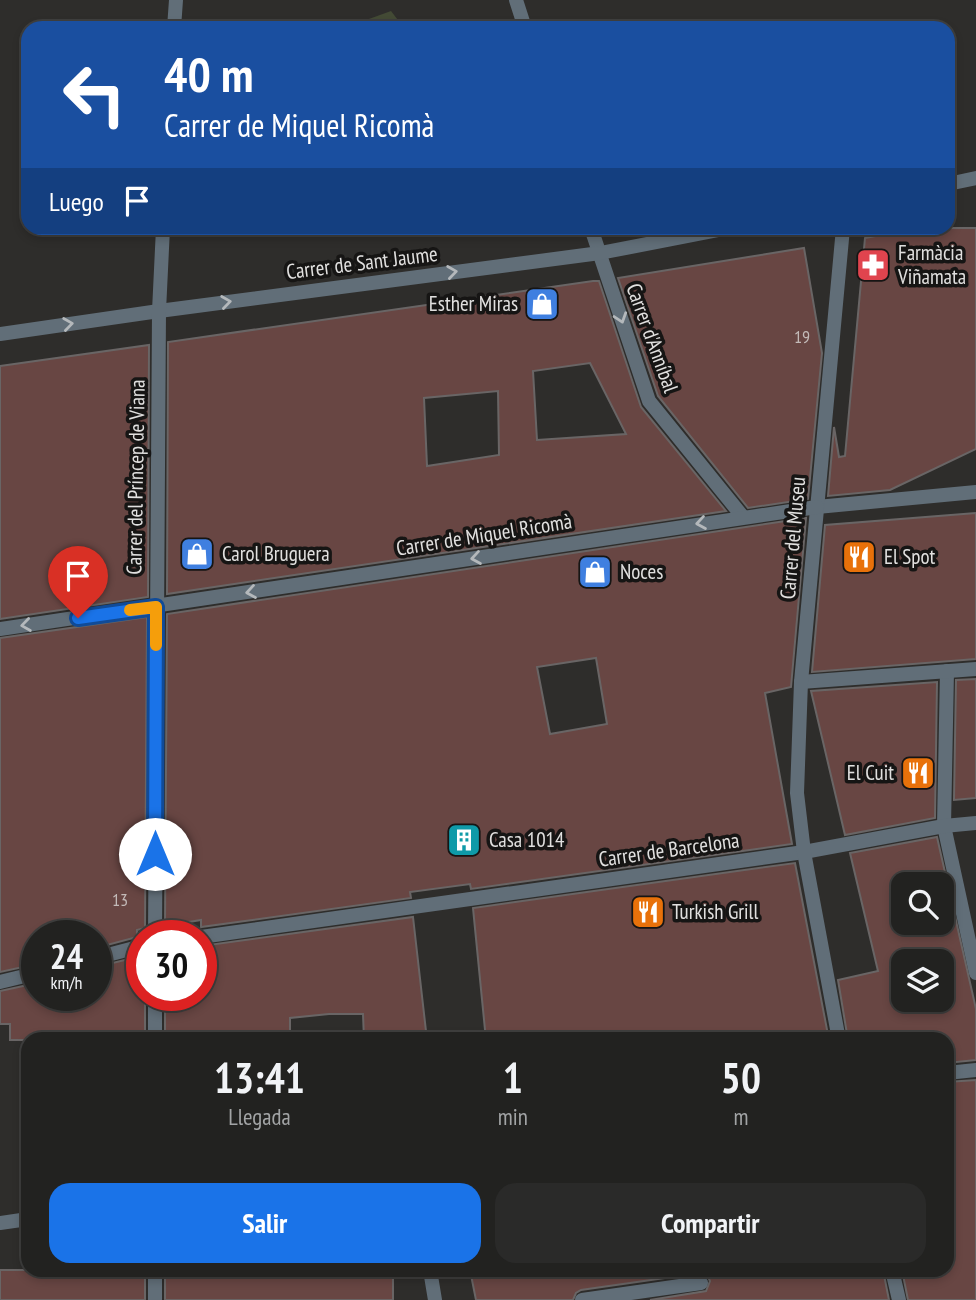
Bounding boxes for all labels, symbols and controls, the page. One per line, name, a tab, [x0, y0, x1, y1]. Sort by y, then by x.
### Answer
text: 40 m	[164, 42, 253, 106]
icon: left	[49, 49, 140, 140]
text: Carrer de Miquel Ricomà	[164, 104, 434, 146]
icon: arrive	[118, 182, 156, 220]
text: Luego	[49, 185, 104, 218]
place label: Farmàcia Viñamata	[897, 239, 966, 290]
street label: Carrer de Sant Jaume	[285, 240, 439, 285]
pharmacy icon: Farmàcia Viñamata	[854, 246, 892, 284]
one-way arrow	[446, 265, 458, 280]
street label: Carrer d'Anníbal	[620, 280, 685, 396]
shop icon: Esther Miras	[523, 285, 561, 323]
place label: Esther Miras	[429, 290, 518, 317]
one-way arrow	[220, 295, 232, 310]
one-way arrow	[613, 311, 627, 323]
one-way arrow	[62, 317, 73, 332]
house number: 19	[794, 325, 810, 348]
street label: Carrer del Príncep de Viana	[120, 379, 151, 575]
street label: Carrer del Museu	[774, 476, 811, 600]
street label: Carrer de Miquel Ricomà	[394, 507, 574, 562]
one-way arrow	[695, 515, 707, 530]
shop icon: Carol Bruguera	[178, 535, 216, 573]
restaurant icon: El Spot	[840, 538, 878, 576]
place label: Carol Bruguera	[222, 540, 330, 567]
place label: El Spot	[884, 543, 936, 570]
pin	[48, 546, 108, 618]
one-way arrow	[470, 550, 482, 565]
shop icon: Noces	[576, 553, 614, 591]
icon: arrive	[59, 557, 97, 595]
place label: Noces	[620, 558, 663, 585]
one-way arrow	[246, 584, 257, 599]
one-way arrow	[20, 617, 32, 632]
restaurant icon: El Cuit	[899, 754, 937, 792]
place label: El Cuit	[847, 759, 894, 786]
position arrow	[118, 817, 192, 891]
building icon: Casa 1014	[445, 821, 483, 859]
place label: Casa 1014	[489, 826, 565, 853]
street label: Carrer de Barcelona	[597, 826, 741, 873]
map controls	[891, 872, 954, 1012]
button: search	[891, 872, 954, 935]
house number: 13	[112, 888, 128, 911]
restaurant icon: Turkish Grill	[629, 893, 667, 931]
place label: Turkish Grill	[672, 898, 759, 925]
speed limit sign: 30	[126, 920, 217, 1011]
text: 24	[50, 933, 83, 979]
button: layers	[891, 949, 954, 1012]
text: km/h	[51, 971, 82, 994]
text: 13:41	[214, 1050, 305, 1105]
text: 1	[503, 1050, 523, 1105]
text: 50	[721, 1050, 761, 1105]
text: Llegada	[228, 1102, 291, 1131]
text: min	[498, 1102, 528, 1131]
text: m	[733, 1102, 748, 1131]
button: Salir	[49, 1183, 481, 1263]
button: Compartir	[495, 1183, 926, 1263]

